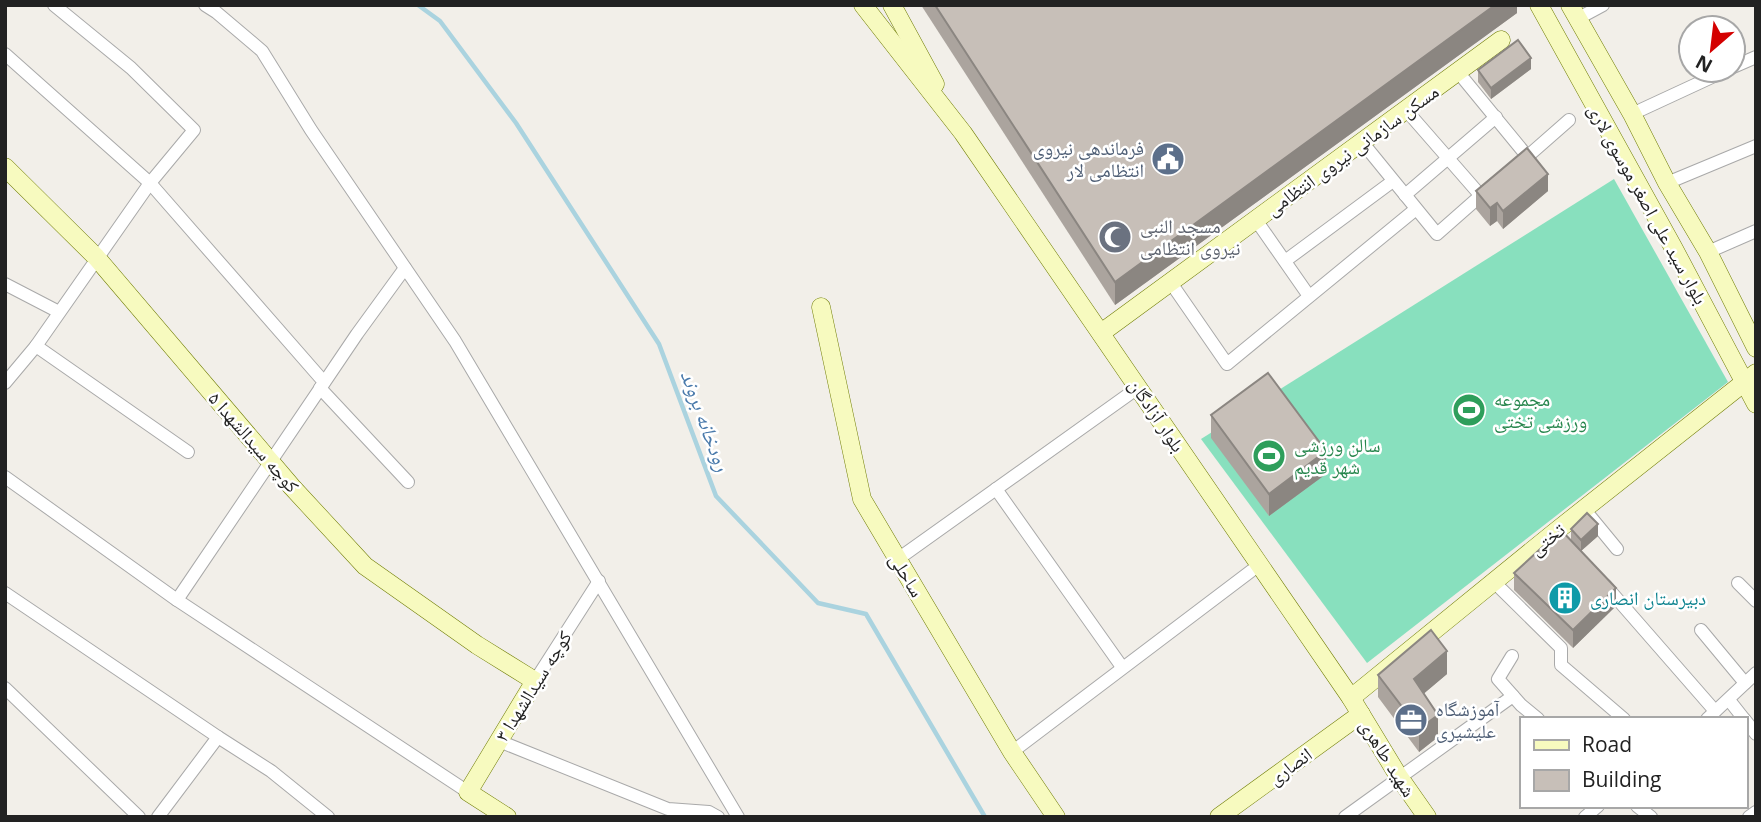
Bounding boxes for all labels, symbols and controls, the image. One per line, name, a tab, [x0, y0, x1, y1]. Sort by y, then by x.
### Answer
north arrow	[1677, 14, 1747, 84]
text: N	[1691, 49, 1717, 79]
street label: مسکن سازمانی نیروی انتظامی	[1260, 78, 1444, 222]
street label: بلوار سید علی اصغر موسوی لاری	[1582, 99, 1714, 309]
place label: فرماندهی نیروی انتظامی لار	[1033, 135, 1144, 183]
public building icon: فرماندهی نیروی انتظامی لار	[1149, 140, 1187, 178]
place label: مسجد النبی نیروی انتظامی	[1140, 213, 1240, 261]
mosque icon: مسجد النبی نیروی انتظامی	[1096, 218, 1134, 256]
water label: رودخانه بروند	[675, 366, 737, 475]
street label: بلوار آزادگان	[1123, 373, 1191, 457]
street label: کوچه سیدالشهدا ۵	[203, 386, 305, 498]
place label: مجموعه ورزشی تختی	[1494, 386, 1587, 434]
sports icon: مجموعه ورزشی تختی	[1450, 391, 1488, 429]
place label: سالن ورزشی شهر قدیم	[1294, 432, 1381, 480]
sports icon: سالن ورزشی شهر قدیم	[1250, 437, 1288, 475]
street label: تختی	[1524, 516, 1571, 561]
street label: ساحلی	[884, 548, 930, 602]
building icon: دبیرستان انصاری	[1546, 579, 1584, 617]
place label: دبیرستان انصاری	[1590, 585, 1706, 611]
street label: کوچه سیدالشهدا ۳	[489, 626, 577, 746]
place label: آموزشگاه علیشیری	[1436, 696, 1500, 744]
office icon: آموزشگاه علیشیری	[1392, 701, 1430, 739]
street label: شهید طاهری	[1354, 714, 1422, 802]
legend	[1520, 717, 1747, 808]
text: Road	[1582, 730, 1632, 758]
street label: انصاری	[1263, 741, 1317, 791]
text: Building	[1582, 765, 1661, 793]

